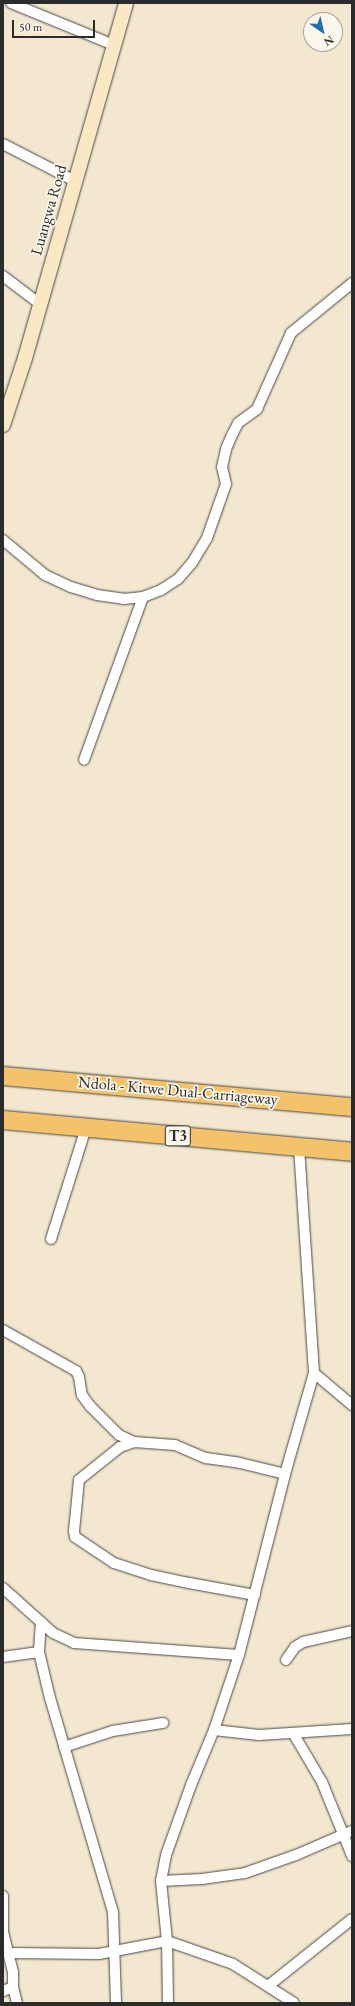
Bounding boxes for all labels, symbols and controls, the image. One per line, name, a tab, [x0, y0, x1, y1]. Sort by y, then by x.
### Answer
scale bar	[14, 12, 97, 38]
north arrow	[303, 12, 343, 52]
text: 50 m	[19, 19, 42, 35]
text: N	[322, 33, 337, 49]
street label: Luangwa Road	[27, 162, 71, 258]
street label: Ndola - Kitwe Dual-Carriageway	[77, 1073, 279, 1109]
road number: T3	[164, 1123, 192, 1149]

